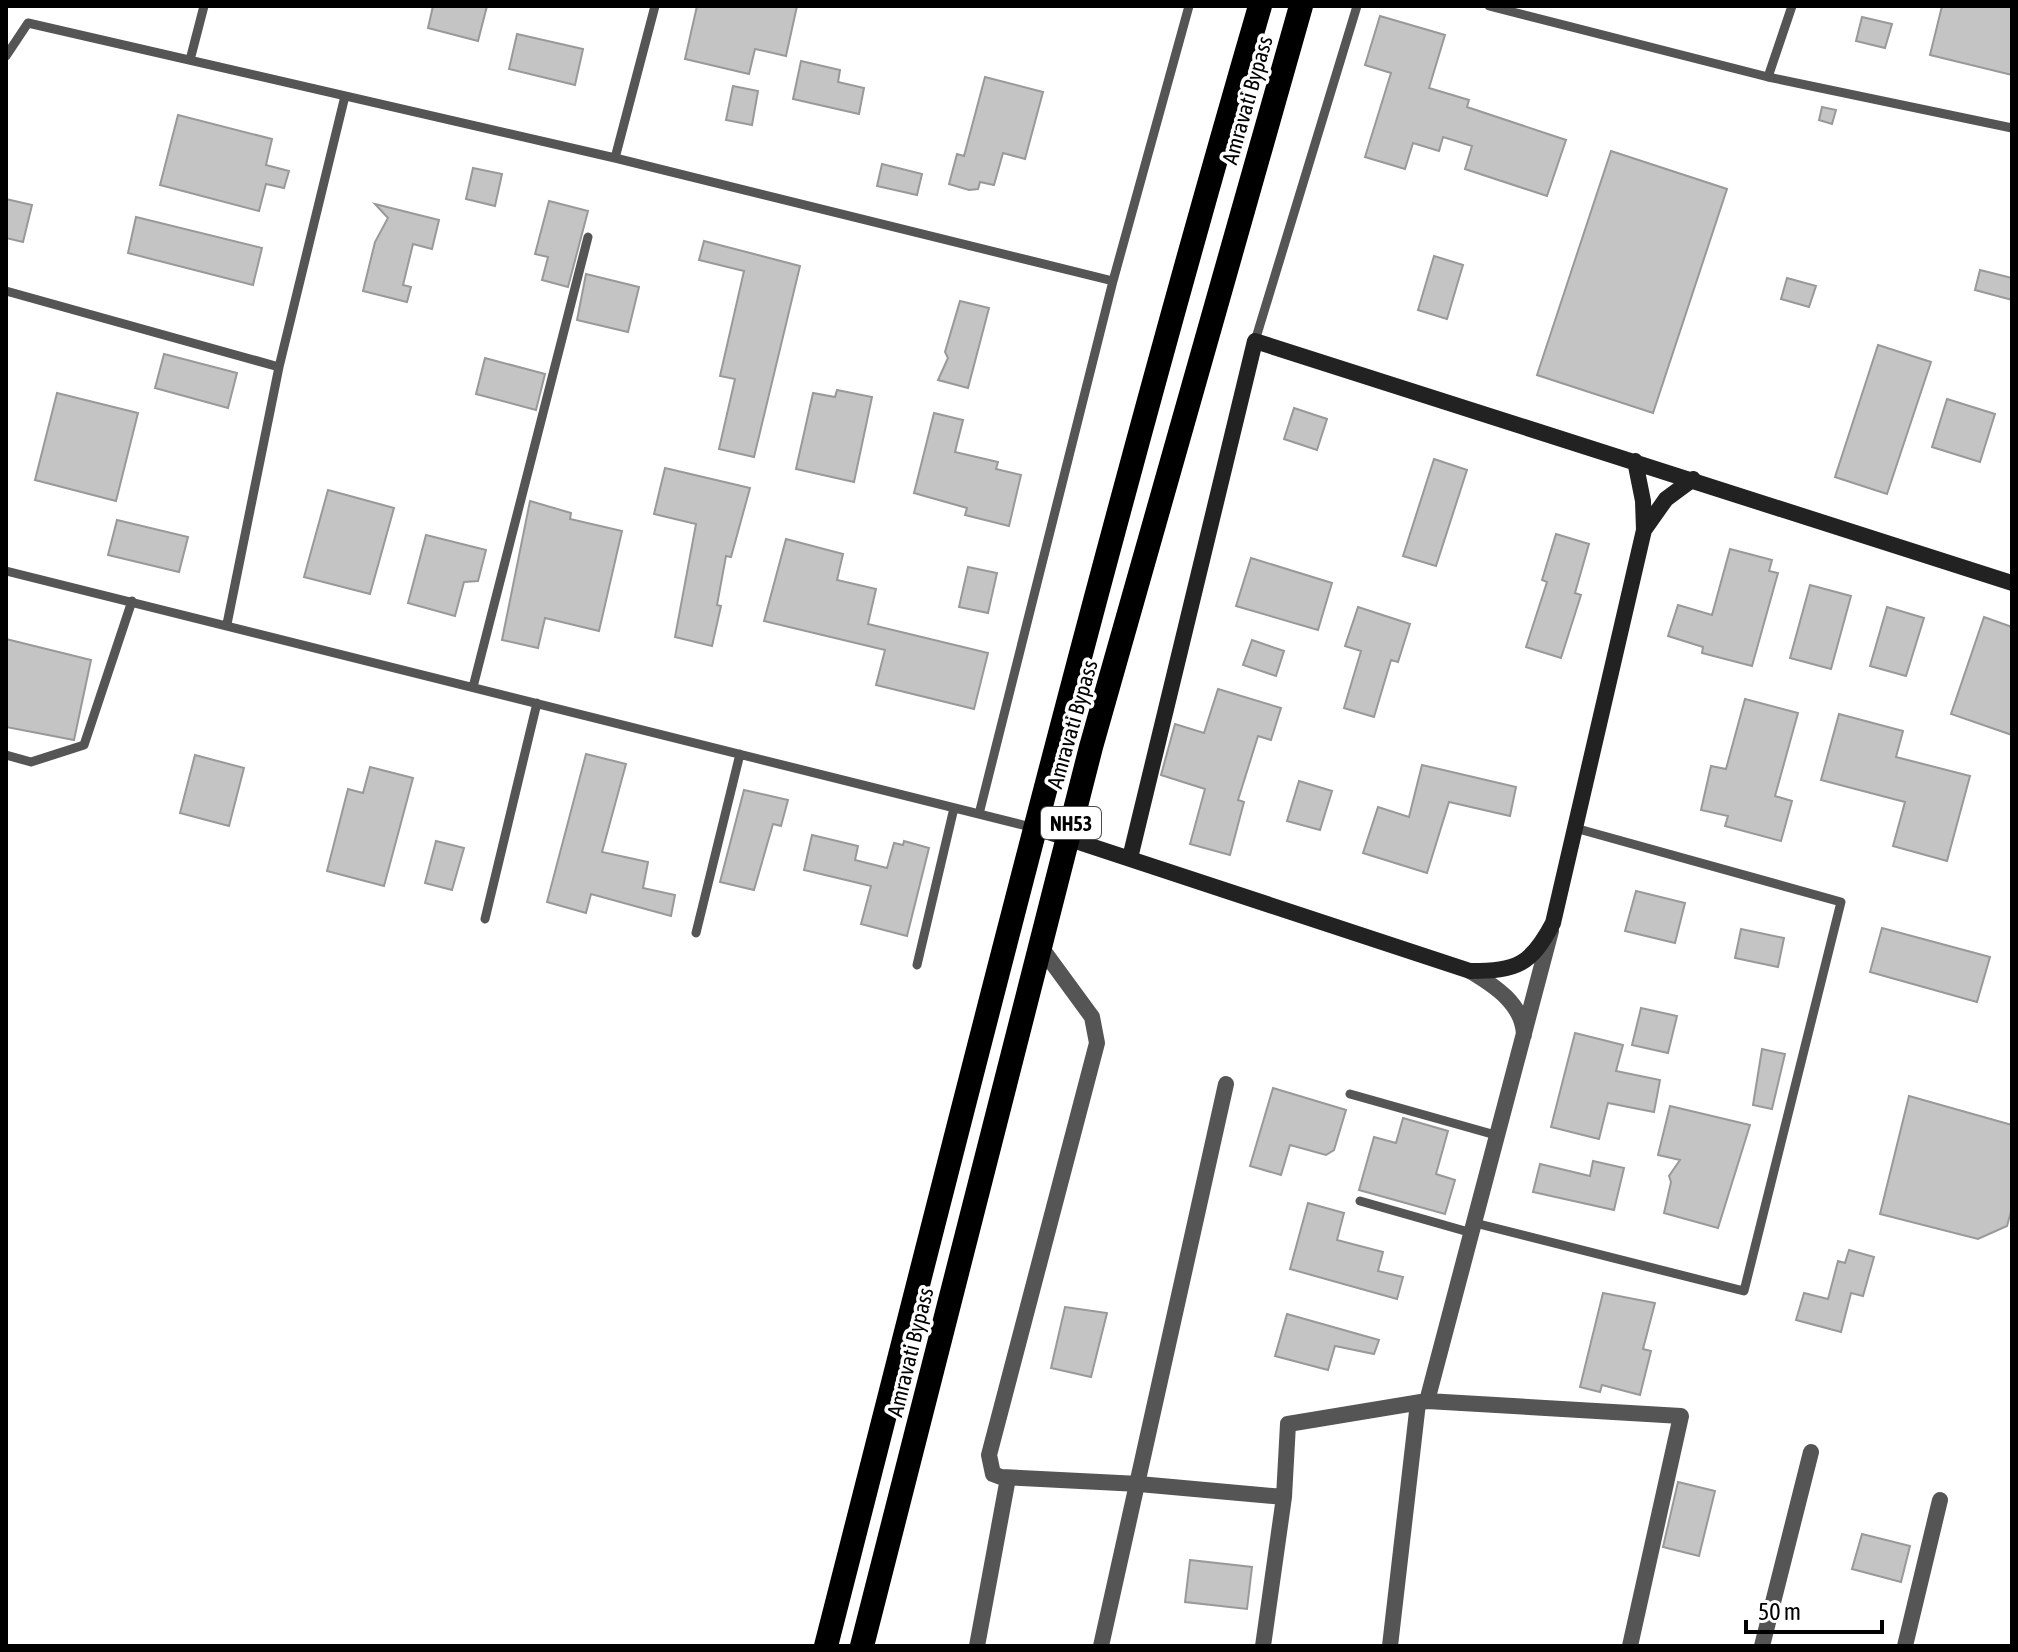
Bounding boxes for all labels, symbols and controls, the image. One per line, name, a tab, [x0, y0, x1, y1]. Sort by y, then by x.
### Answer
street label: Amravati Bypass	[1216, 33, 1278, 167]
street label: Amravati Bypass	[1041, 657, 1103, 791]
road number: NH53	[1041, 807, 1101, 839]
street label: Amravati Bypass	[881, 1285, 939, 1419]
scale bar	[1746, 1584, 1882, 1634]
text: 50 m	[1758, 1598, 1801, 1625]

